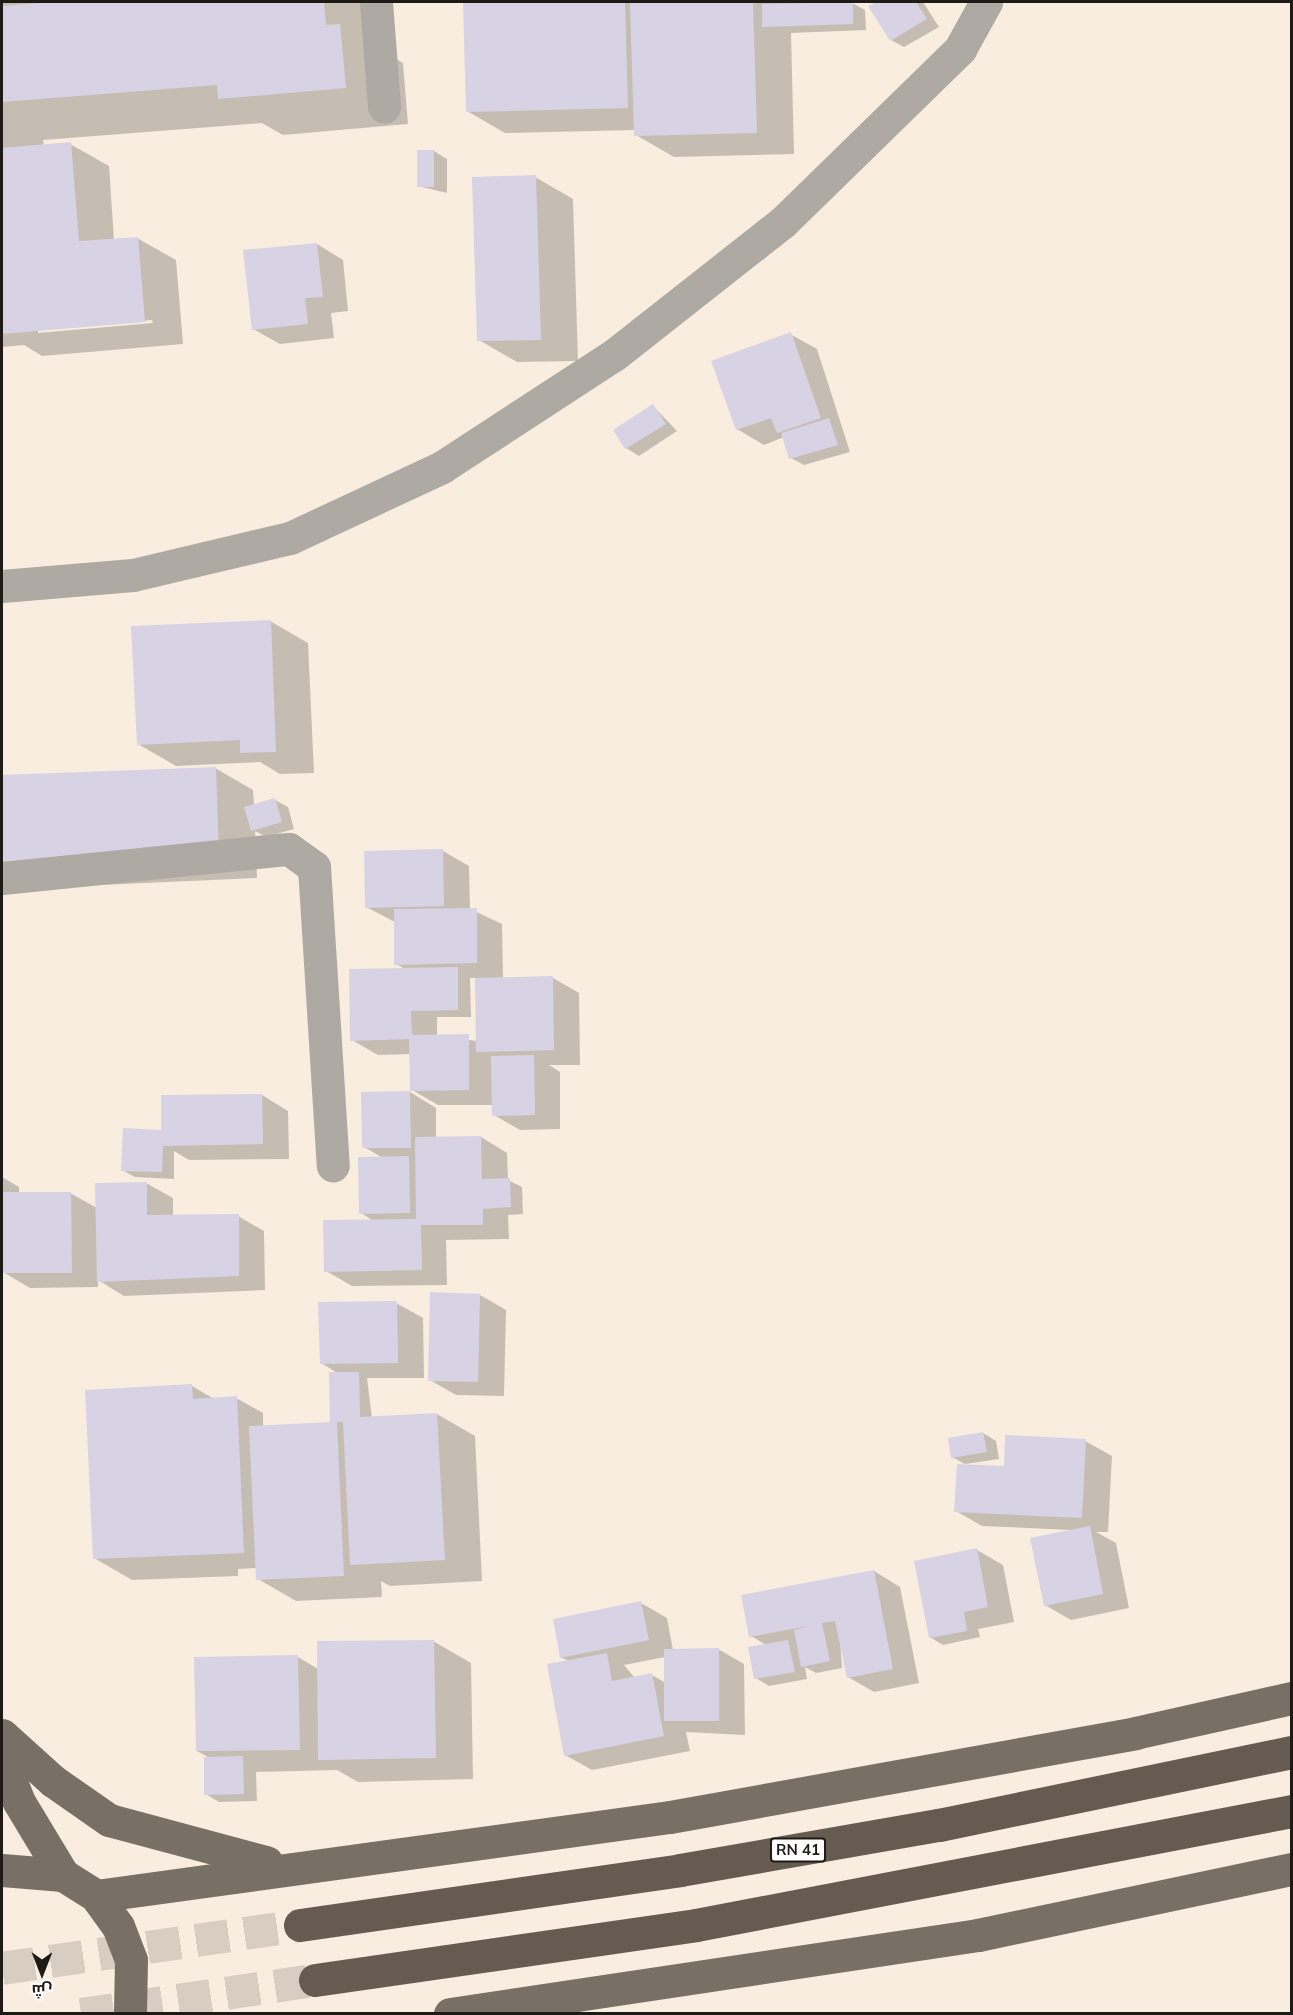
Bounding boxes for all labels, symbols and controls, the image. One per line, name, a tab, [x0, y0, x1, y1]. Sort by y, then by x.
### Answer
road number: RN 41	[770, 1838, 826, 1862]
north arrow	[12, 1943, 72, 2003]
text: ش	[32, 1981, 52, 2001]

